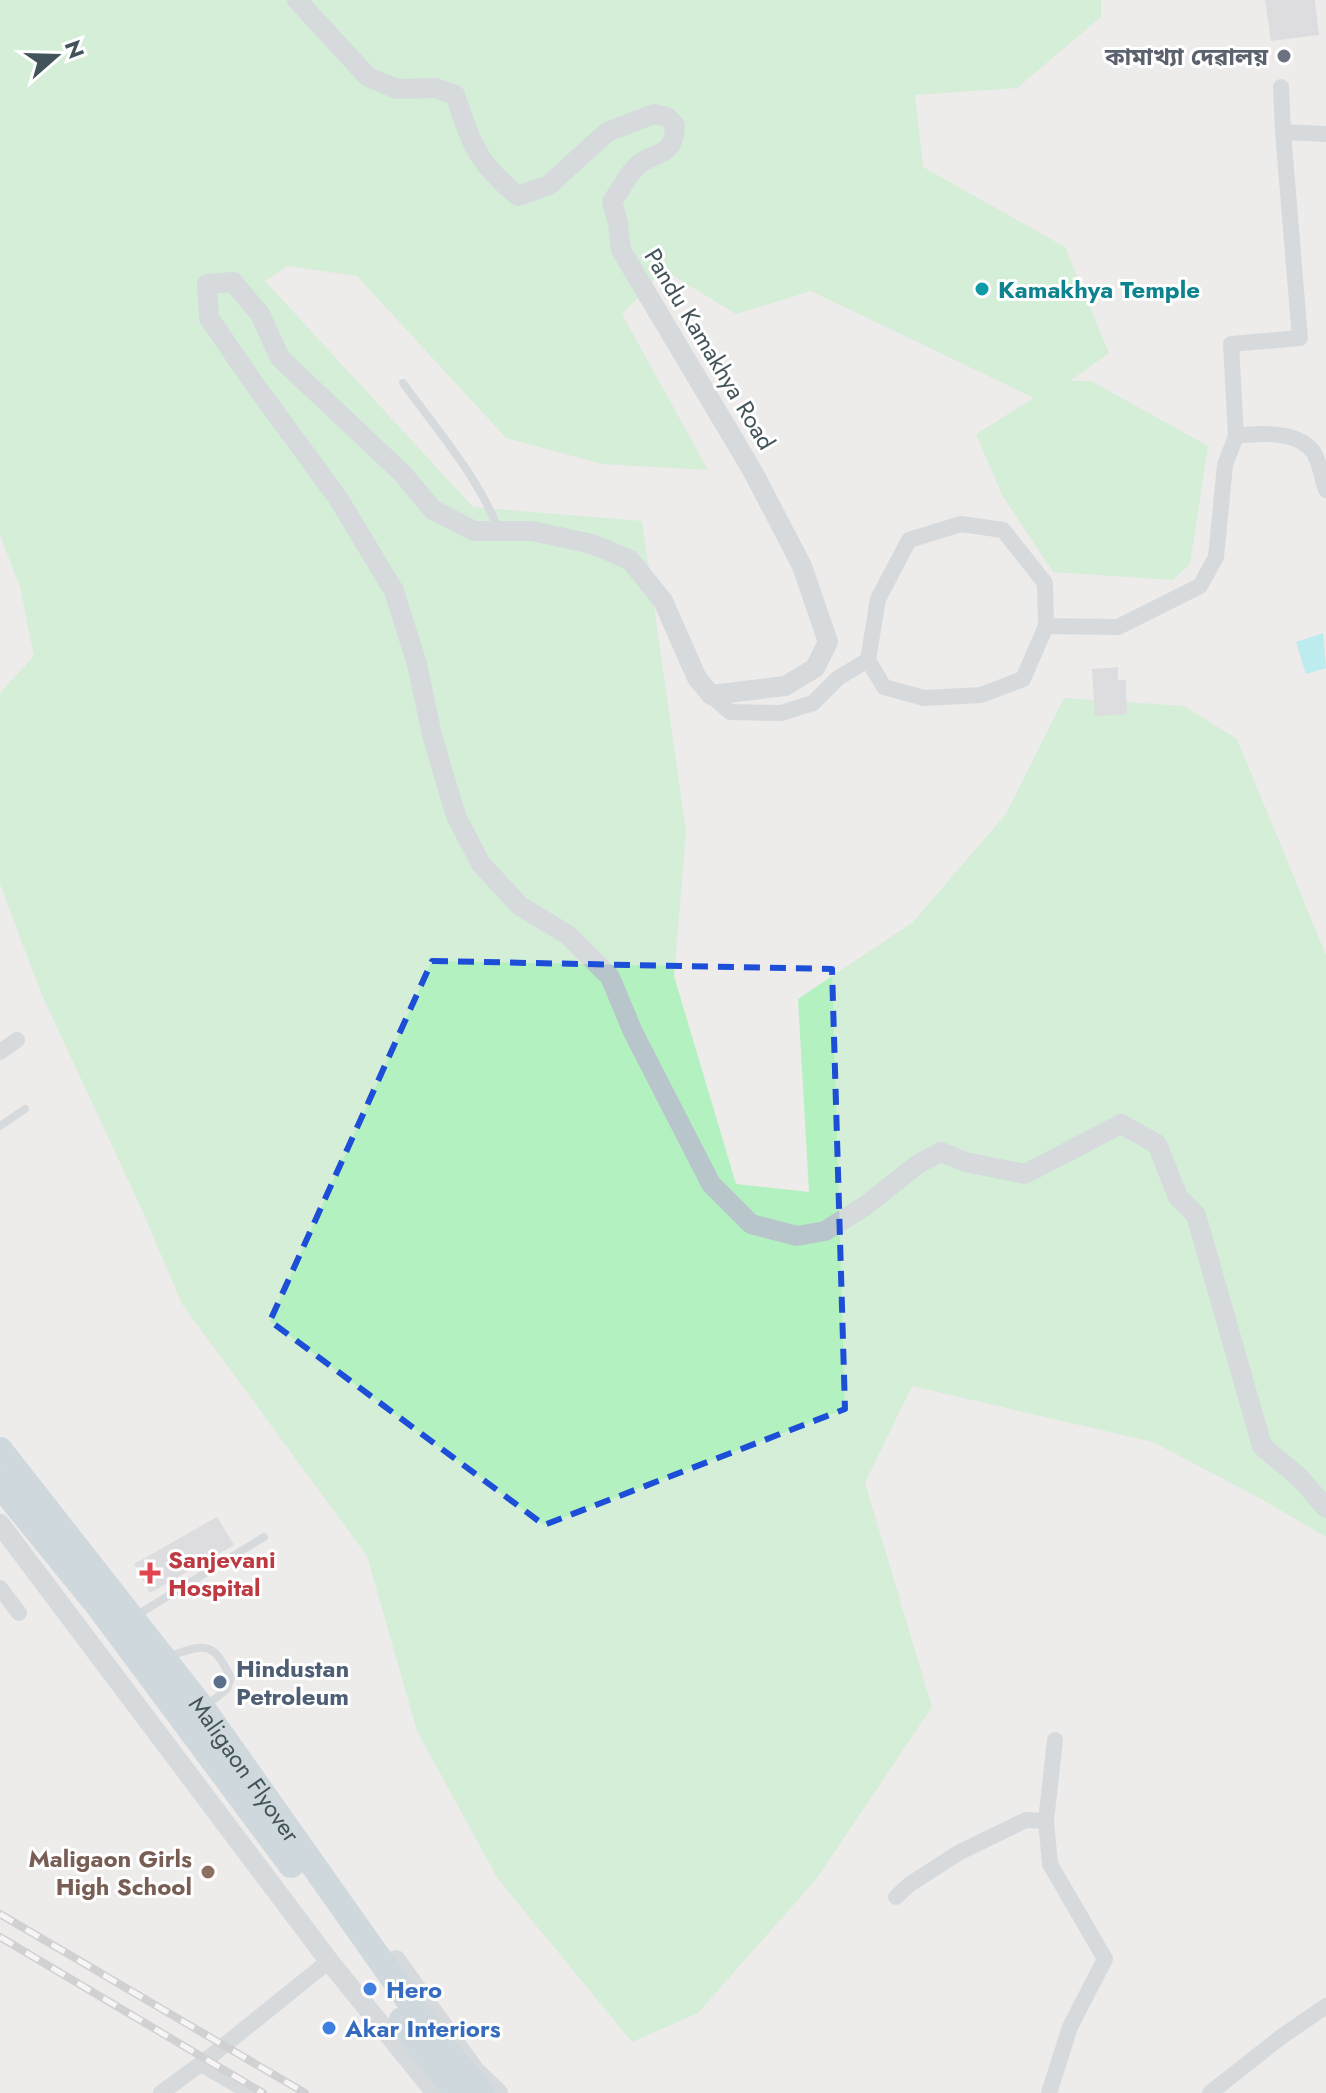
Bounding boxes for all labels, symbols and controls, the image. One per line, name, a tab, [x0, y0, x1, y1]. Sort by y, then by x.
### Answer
north arrow	[16, 16, 96, 96]
text: N	[57, 35, 93, 63]
place label: কামাখ্যা দেৱালয়	[1104, 39, 1269, 74]
marker: কামাখ্যা দেৱালয়	[1275, 47, 1293, 65]
street label: Pandu Kamakhya Road	[636, 242, 784, 456]
place label: Kamakhya Temple	[998, 272, 1200, 307]
marker: Kamakhya Temple	[973, 280, 991, 298]
place label: Sanjevani Hospital	[168, 1542, 276, 1605]
marker: Sanjevani Hospital	[139, 1562, 161, 1584]
place label: Hindustan Petroleum	[236, 1651, 349, 1714]
marker: Hindustan Petroleum	[211, 1673, 229, 1691]
street label: Maligaon Flyover	[181, 1688, 309, 1850]
place label: Maligaon Girls High School	[28, 1841, 192, 1904]
marker: Maligaon Girls High School	[199, 1863, 217, 1881]
place label: Hero	[386, 1972, 442, 2007]
marker: Hero	[361, 1980, 379, 1998]
place label: Akar Interiors	[344, 2011, 501, 2046]
marker: Akar Interiors	[320, 2019, 338, 2037]

